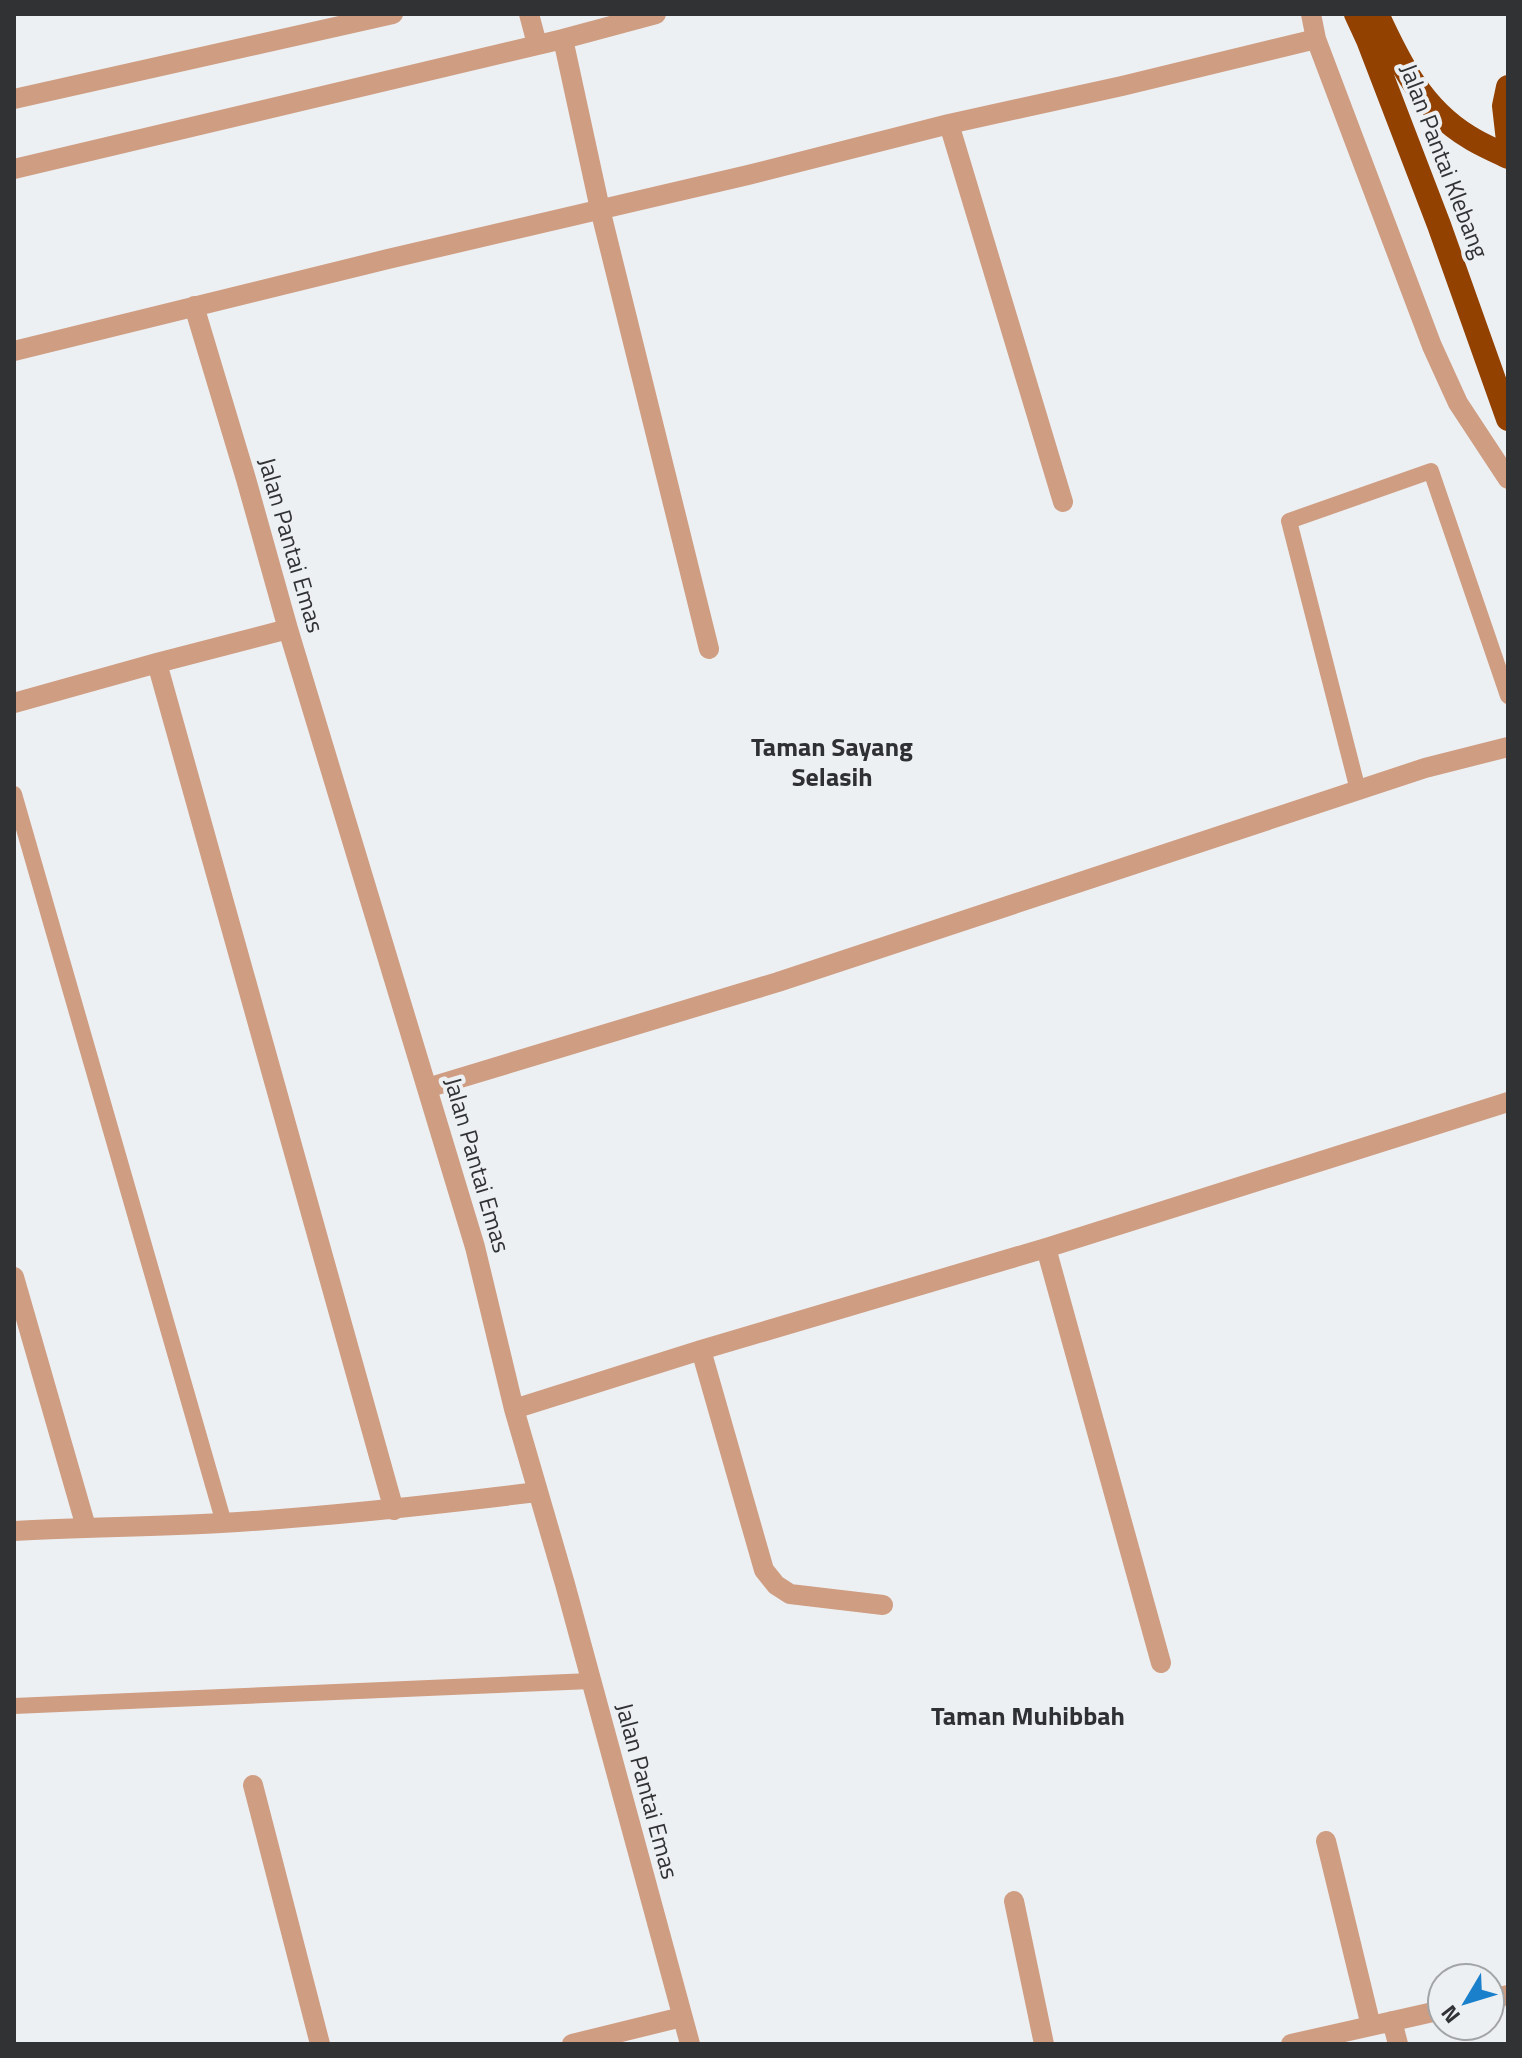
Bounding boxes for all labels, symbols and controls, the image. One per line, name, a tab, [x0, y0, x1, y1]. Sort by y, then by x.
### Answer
street label: Jalan Pantai Klebang	[1391, 58, 1499, 263]
street label: Jalan Pantai Emas	[250, 453, 334, 637]
district label: Taman Sayang Selasih	[751, 727, 913, 796]
street label: Jalan Pantai Emas	[436, 1073, 520, 1257]
district label: Taman Muhibbah	[931, 1696, 1125, 1735]
street label: Jalan Pantai Emas	[607, 1699, 689, 1883]
north arrow	[1426, 1962, 1506, 2042]
text: N	[1432, 1998, 1468, 2031]

